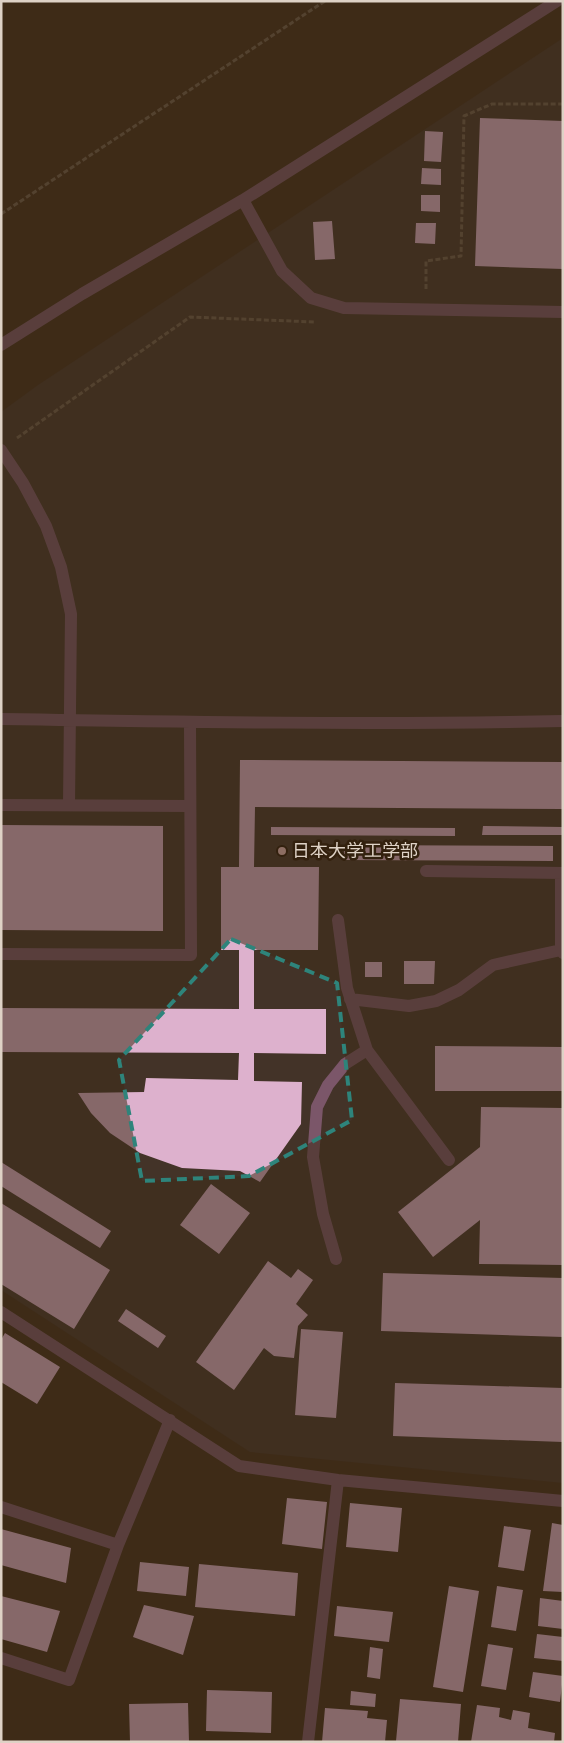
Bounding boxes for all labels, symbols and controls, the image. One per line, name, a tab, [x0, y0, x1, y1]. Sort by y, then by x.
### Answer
place label: 日本大学工学部	[292, 839, 418, 862]
marker: 日本大学工学部	[276, 845, 288, 857]

